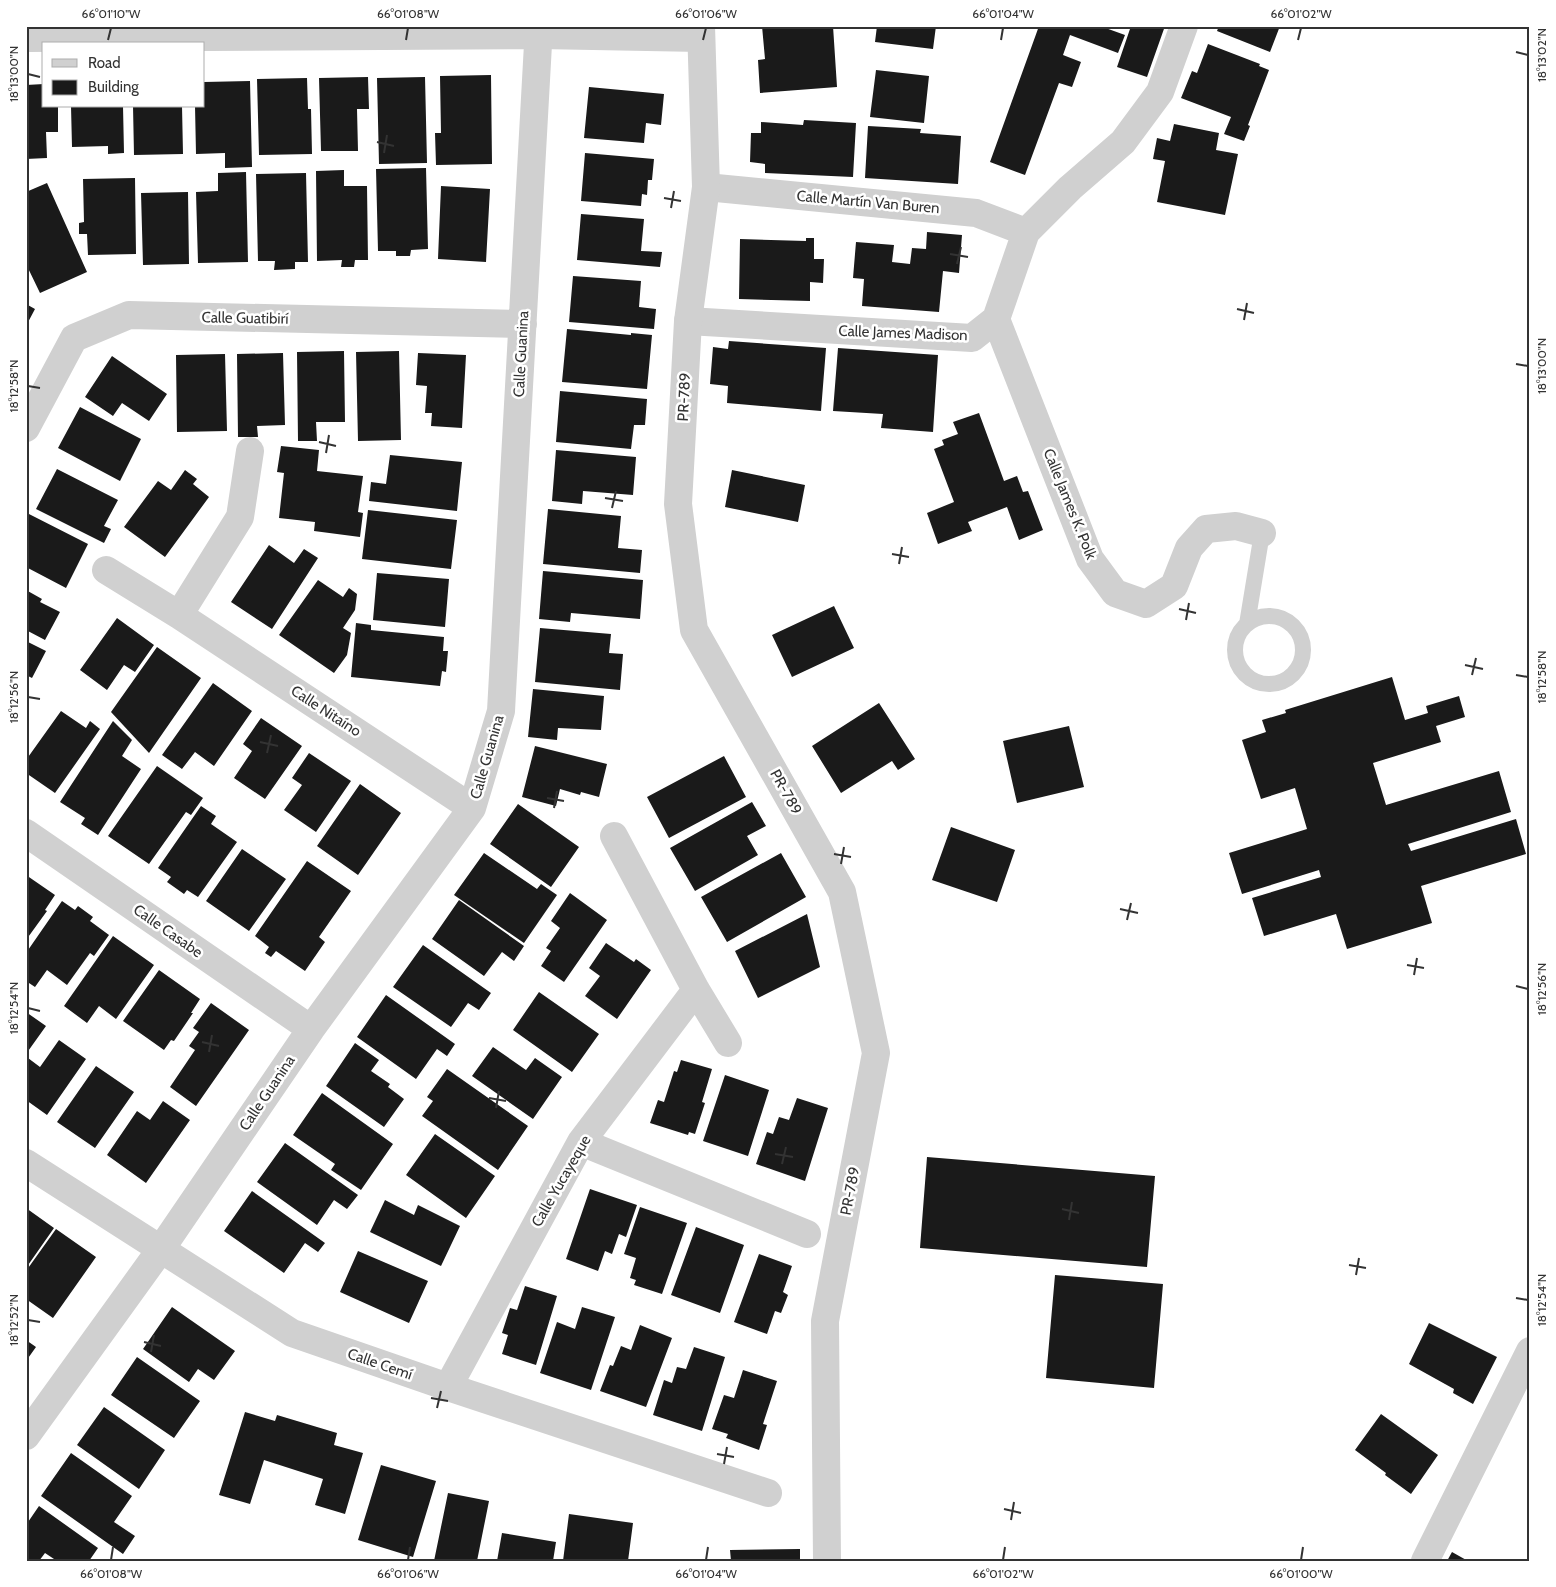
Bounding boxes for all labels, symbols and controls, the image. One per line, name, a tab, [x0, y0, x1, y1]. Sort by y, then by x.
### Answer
text: 66°01'10"W	[82, 6, 141, 21]
text: 66°01'08"W	[377, 6, 440, 21]
text: 66°01'06"W	[675, 6, 738, 21]
text: 66°01'04"W	[972, 6, 1035, 21]
text: 66°01'02"W	[1270, 6, 1332, 21]
text: 18°13'02"N	[1534, 28, 1549, 82]
legend	[42, 42, 205, 108]
text: 18°13'00"N	[6, 46, 21, 102]
text: Road	[88, 54, 121, 72]
text: Building	[88, 78, 139, 96]
street label: Calle Martín Van Buren	[796, 187, 940, 217]
street label: Calle Guatibirí	[201, 308, 289, 328]
street label: Calle Guanina	[510, 309, 532, 398]
street label: Calle James Madison	[838, 322, 968, 344]
text: 18°13'00"N	[1534, 338, 1549, 394]
text: 18°12'58"N	[6, 359, 21, 413]
street label: PR-789	[674, 372, 694, 422]
street label: Calle James K. Polk	[1040, 446, 1100, 562]
text: 18°12'58"N	[1534, 650, 1549, 704]
text: 18°12'56"N	[6, 671, 21, 723]
street label: Calle Nitaíno	[287, 682, 365, 740]
street label: Calle Guanina	[466, 712, 508, 801]
street label: PR-789	[766, 766, 806, 818]
street label: Calle Casabe	[130, 901, 206, 962]
text: 18°12'56"N	[1534, 963, 1549, 1015]
text: 18°12'54"N	[6, 982, 21, 1034]
street label: Calle Guanina	[235, 1051, 299, 1134]
street label: Calle Yucayeque	[528, 1132, 595, 1230]
street label: PR-789	[837, 1165, 863, 1217]
text: 18°12'54"N	[1534, 1274, 1549, 1326]
text: 18°12'52"N	[6, 1294, 21, 1346]
street label: Calle Cemí	[345, 1344, 415, 1384]
text: 66°01'08"W	[80, 1566, 143, 1581]
text: 66°01'06"W	[377, 1566, 440, 1581]
text: 66°01'04"W	[675, 1566, 738, 1581]
text: 66°01'02"W	[972, 1566, 1034, 1581]
text: 66°01'00"W	[1269, 1566, 1333, 1581]

